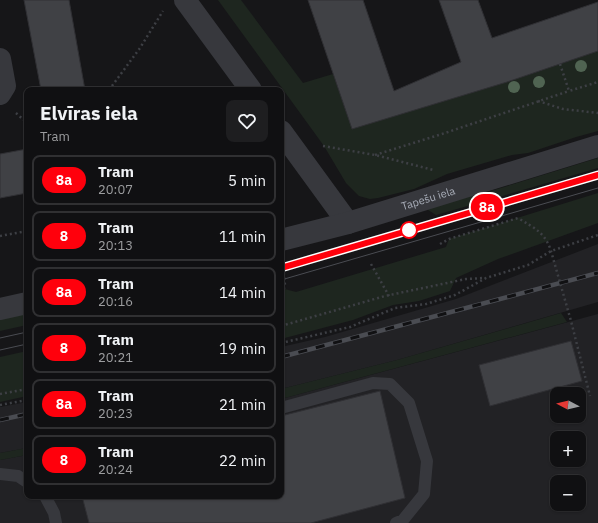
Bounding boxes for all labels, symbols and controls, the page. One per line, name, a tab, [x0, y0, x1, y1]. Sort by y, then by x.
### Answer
button: heart	[226, 100, 268, 142]
text: Elvīras iela	[40, 101, 138, 125]
text: Tram	[40, 128, 70, 145]
text: Tram	[98, 162, 134, 181]
text: 8a	[56, 171, 72, 189]
text: 5 min	[228, 171, 266, 190]
text: 20:07	[98, 181, 133, 198]
street label: Tapešu iela	[399, 183, 457, 213]
line badge: 8a	[469, 194, 505, 220]
text: 8a	[479, 198, 495, 216]
text: Tram	[98, 218, 134, 237]
unlabelled marker	[400, 221, 418, 239]
text: 8	[60, 227, 68, 245]
text: 11 min	[219, 227, 266, 246]
text: 20:13	[98, 237, 133, 254]
text: Tram	[98, 274, 134, 293]
text: 8a	[56, 283, 72, 301]
text: 14 min	[219, 283, 266, 302]
text: 20:16	[98, 293, 133, 310]
text: Tram	[98, 330, 134, 349]
text: 8	[60, 339, 68, 357]
text: 19 min	[219, 339, 266, 358]
text: 20:21	[98, 349, 133, 366]
text: Tram	[98, 386, 134, 405]
north arrow	[550, 387, 586, 423]
map controls	[550, 387, 586, 511]
text: 8a	[56, 395, 72, 413]
text: 21 min	[219, 395, 266, 414]
text: 20:23	[98, 405, 133, 422]
button: +	[550, 431, 586, 467]
text: Tram	[98, 442, 134, 461]
text: 8	[60, 451, 68, 469]
text: 22 min	[219, 451, 266, 470]
text: 20:24	[98, 461, 133, 478]
button: −	[550, 475, 586, 511]

